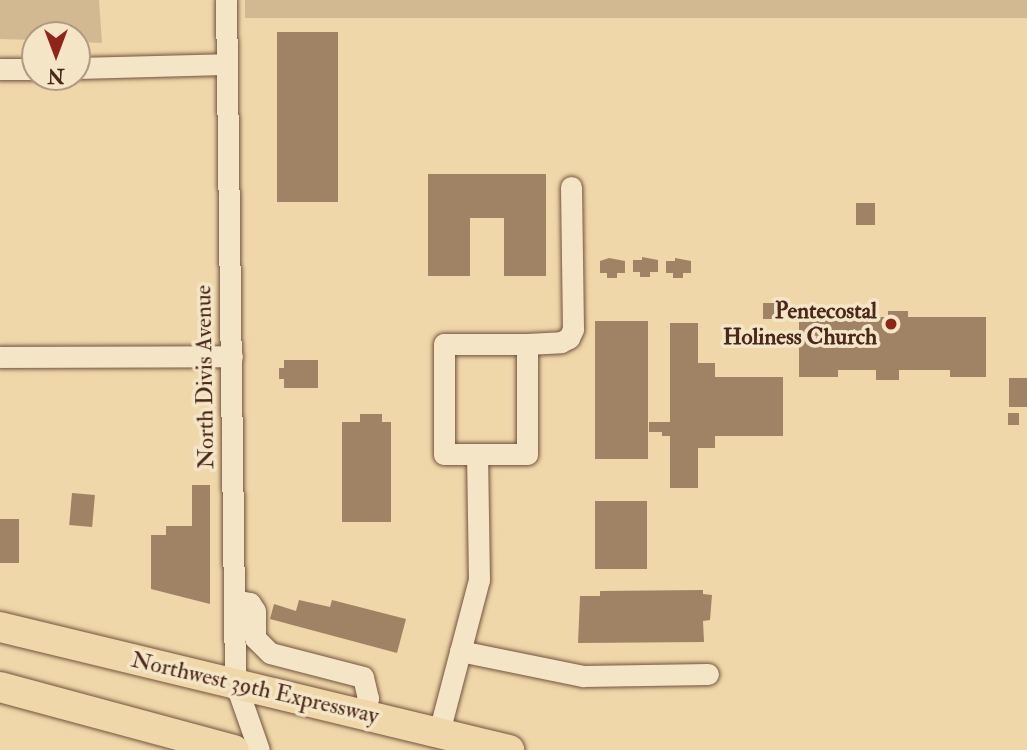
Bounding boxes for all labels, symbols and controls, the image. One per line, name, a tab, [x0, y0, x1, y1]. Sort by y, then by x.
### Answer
north arrow	[21, 21, 91, 91]
text: N	[48, 63, 65, 87]
street label: North Divis Avenue	[190, 285, 220, 469]
place label: Pentecostal Holiness Church	[723, 297, 877, 351]
marker: Pentecostal Holiness Church	[883, 316, 899, 332]
street label: Northwest 39th Expressway	[128, 646, 382, 730]

